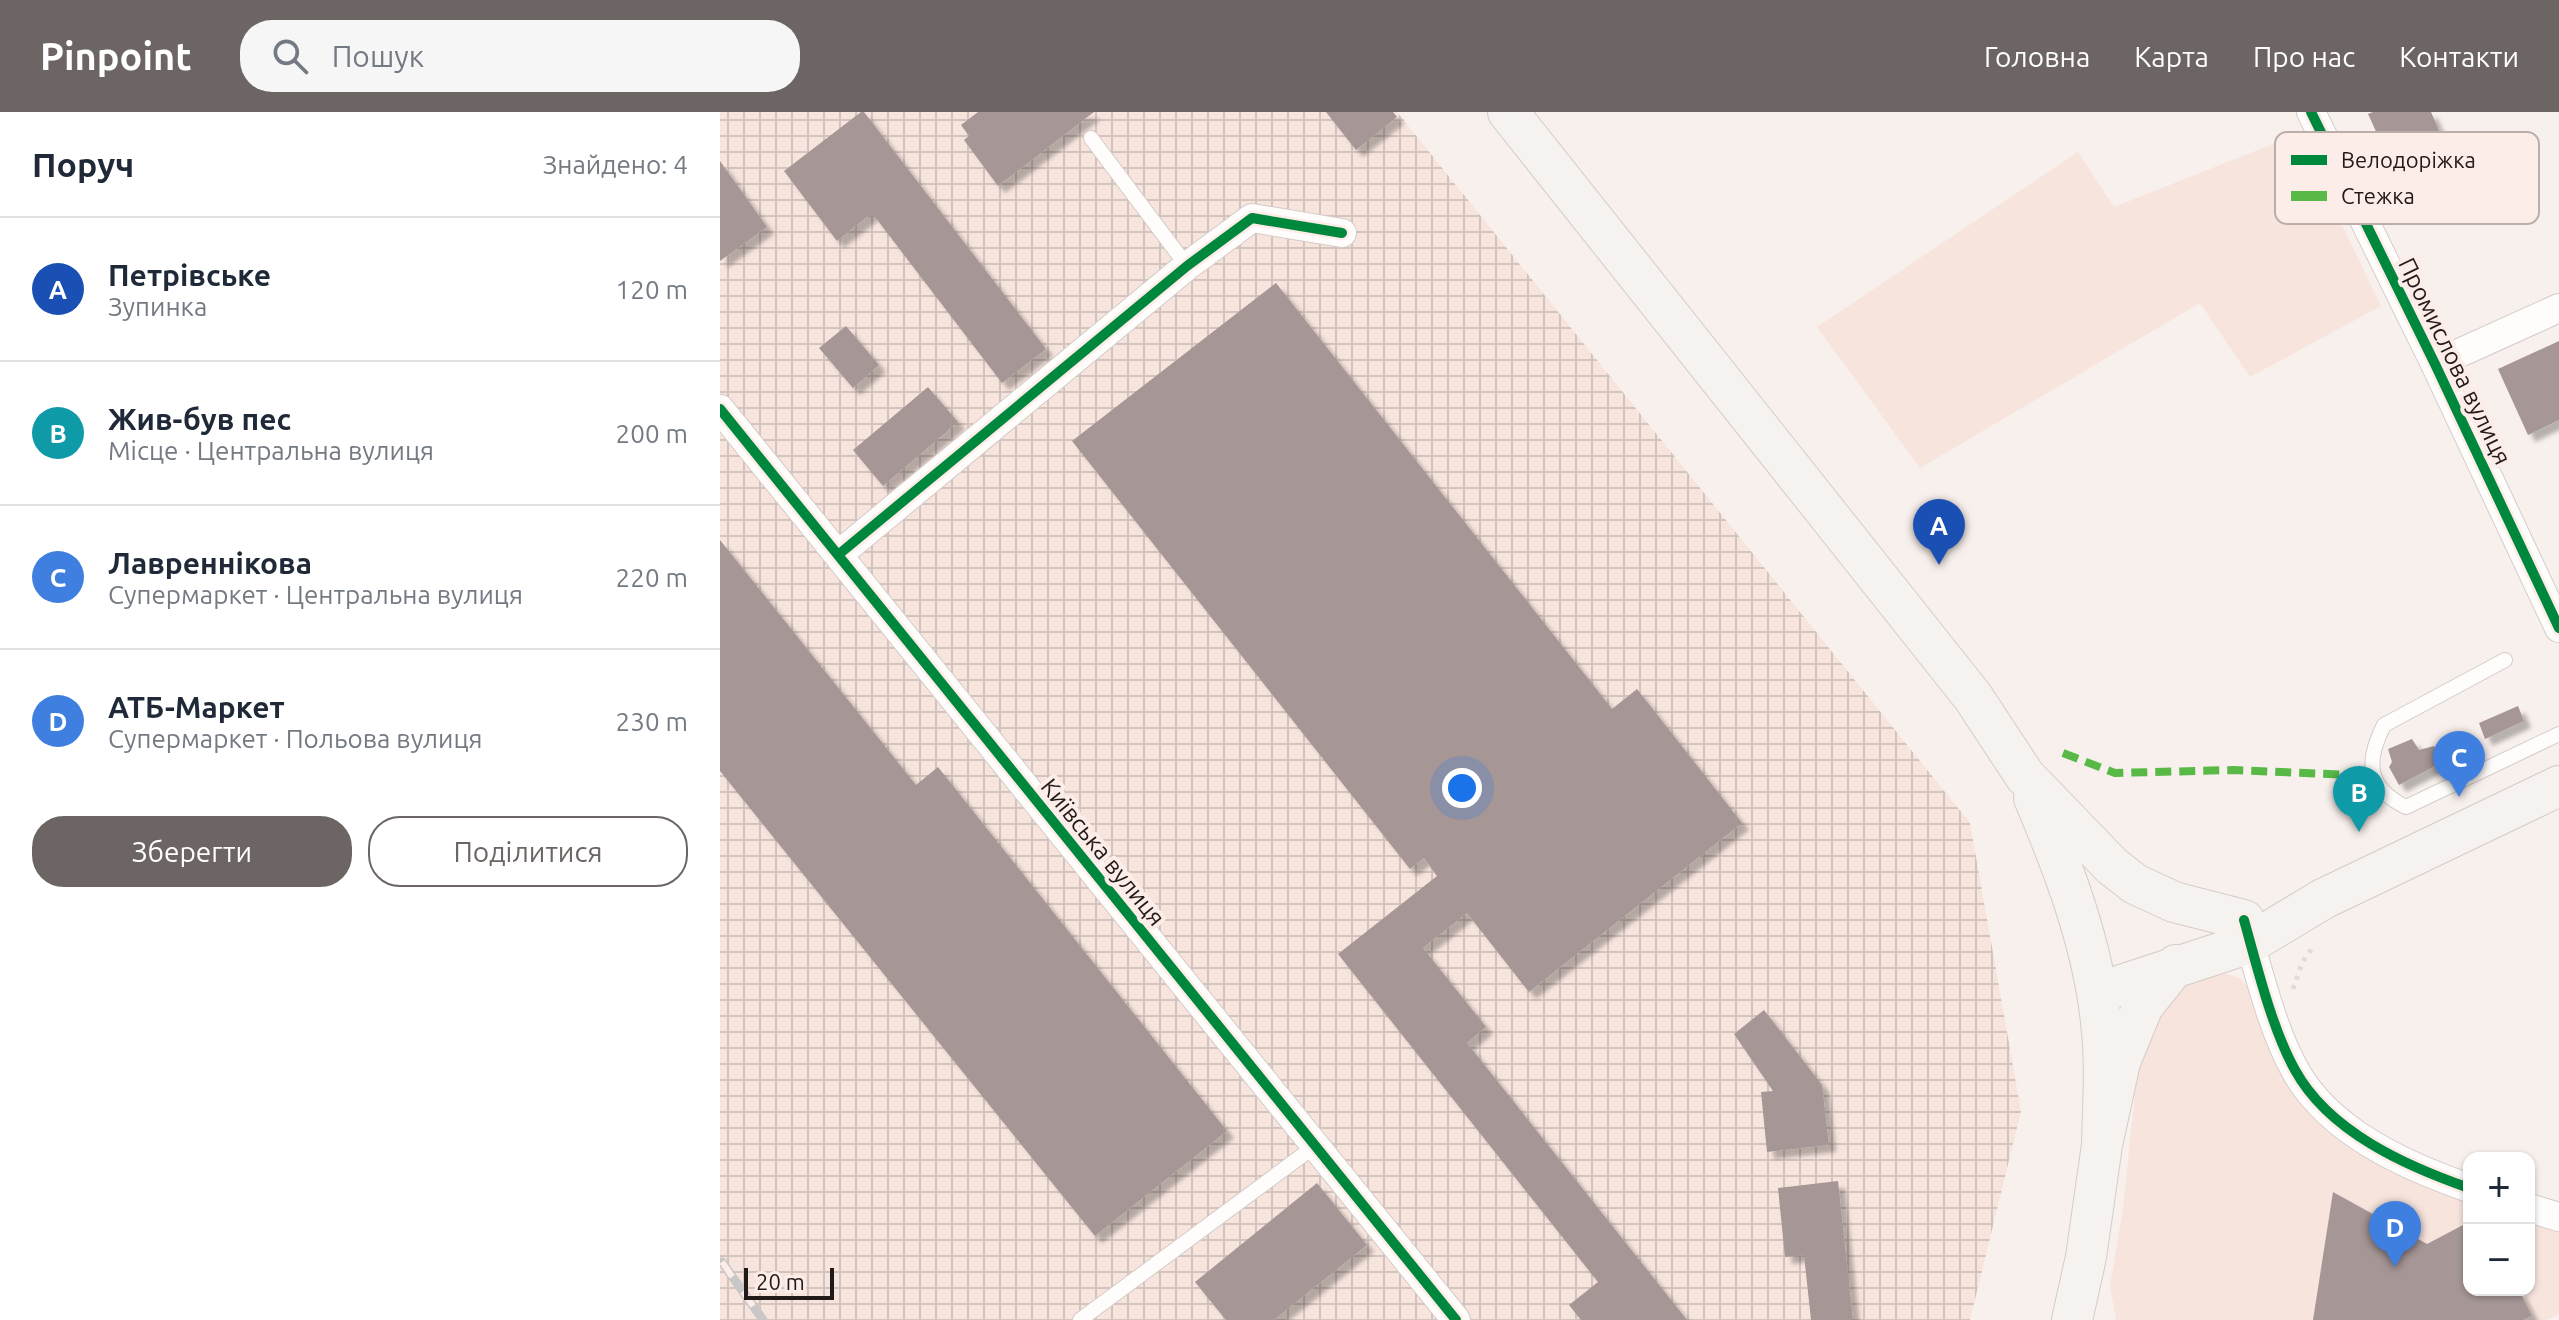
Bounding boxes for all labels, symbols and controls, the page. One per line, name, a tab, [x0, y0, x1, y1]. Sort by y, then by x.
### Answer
search box	[240, 20, 800, 92]
icon: search	[268, 34, 312, 78]
text: Pinpoint	[40, 35, 192, 77]
text: Пошук	[332, 39, 424, 73]
text: Головна	[1984, 41, 2090, 72]
text: Карта	[2134, 41, 2209, 72]
text: Про нас	[2253, 41, 2355, 72]
text: Контакти	[2399, 41, 2519, 72]
legend	[2275, 132, 2539, 224]
text: Поруч	[32, 145, 134, 183]
text: Велодоріжка	[2341, 147, 2476, 172]
text: Знайдено: 4	[543, 150, 688, 179]
text: Стежка	[2341, 183, 2415, 208]
street label: Промислова вулиця	[2393, 253, 2517, 469]
text: Петрівське	[108, 258, 271, 292]
text: A	[49, 275, 67, 304]
text: 120 m	[616, 275, 688, 304]
text: Зупинка	[108, 292, 207, 321]
text: Жив-був пес	[108, 402, 291, 436]
text: B	[49, 419, 67, 448]
text: 200 m	[616, 419, 688, 448]
text: Місце · Центральна вулиця	[108, 436, 434, 465]
pin: A	[1913, 499, 1965, 565]
text: Лавреннікова	[108, 546, 312, 580]
text: C	[50, 563, 66, 592]
text: 220 m	[616, 563, 688, 592]
text: Супермаркет · Центральна вулиця	[108, 580, 523, 609]
text: АТБ-Маркет	[108, 690, 285, 724]
text: D	[49, 707, 67, 736]
text: 230 m	[616, 707, 688, 736]
text: Супермаркет · Польова вулиця	[108, 724, 482, 753]
pin: C	[2433, 731, 2485, 797]
pin: B	[2333, 766, 2385, 832]
your location	[1442, 768, 1482, 808]
street label: Київська вулиця	[1035, 773, 1171, 931]
button: Зберегти	[32, 816, 352, 887]
button: Поділитися	[368, 816, 688, 887]
map controls	[2463, 1152, 2535, 1296]
button: +	[2463, 1152, 2535, 1224]
pin: D	[2369, 1201, 2421, 1267]
button: −	[2463, 1224, 2535, 1296]
scale bar	[744, 1264, 834, 1300]
text: 20 m	[756, 1269, 805, 1294]

